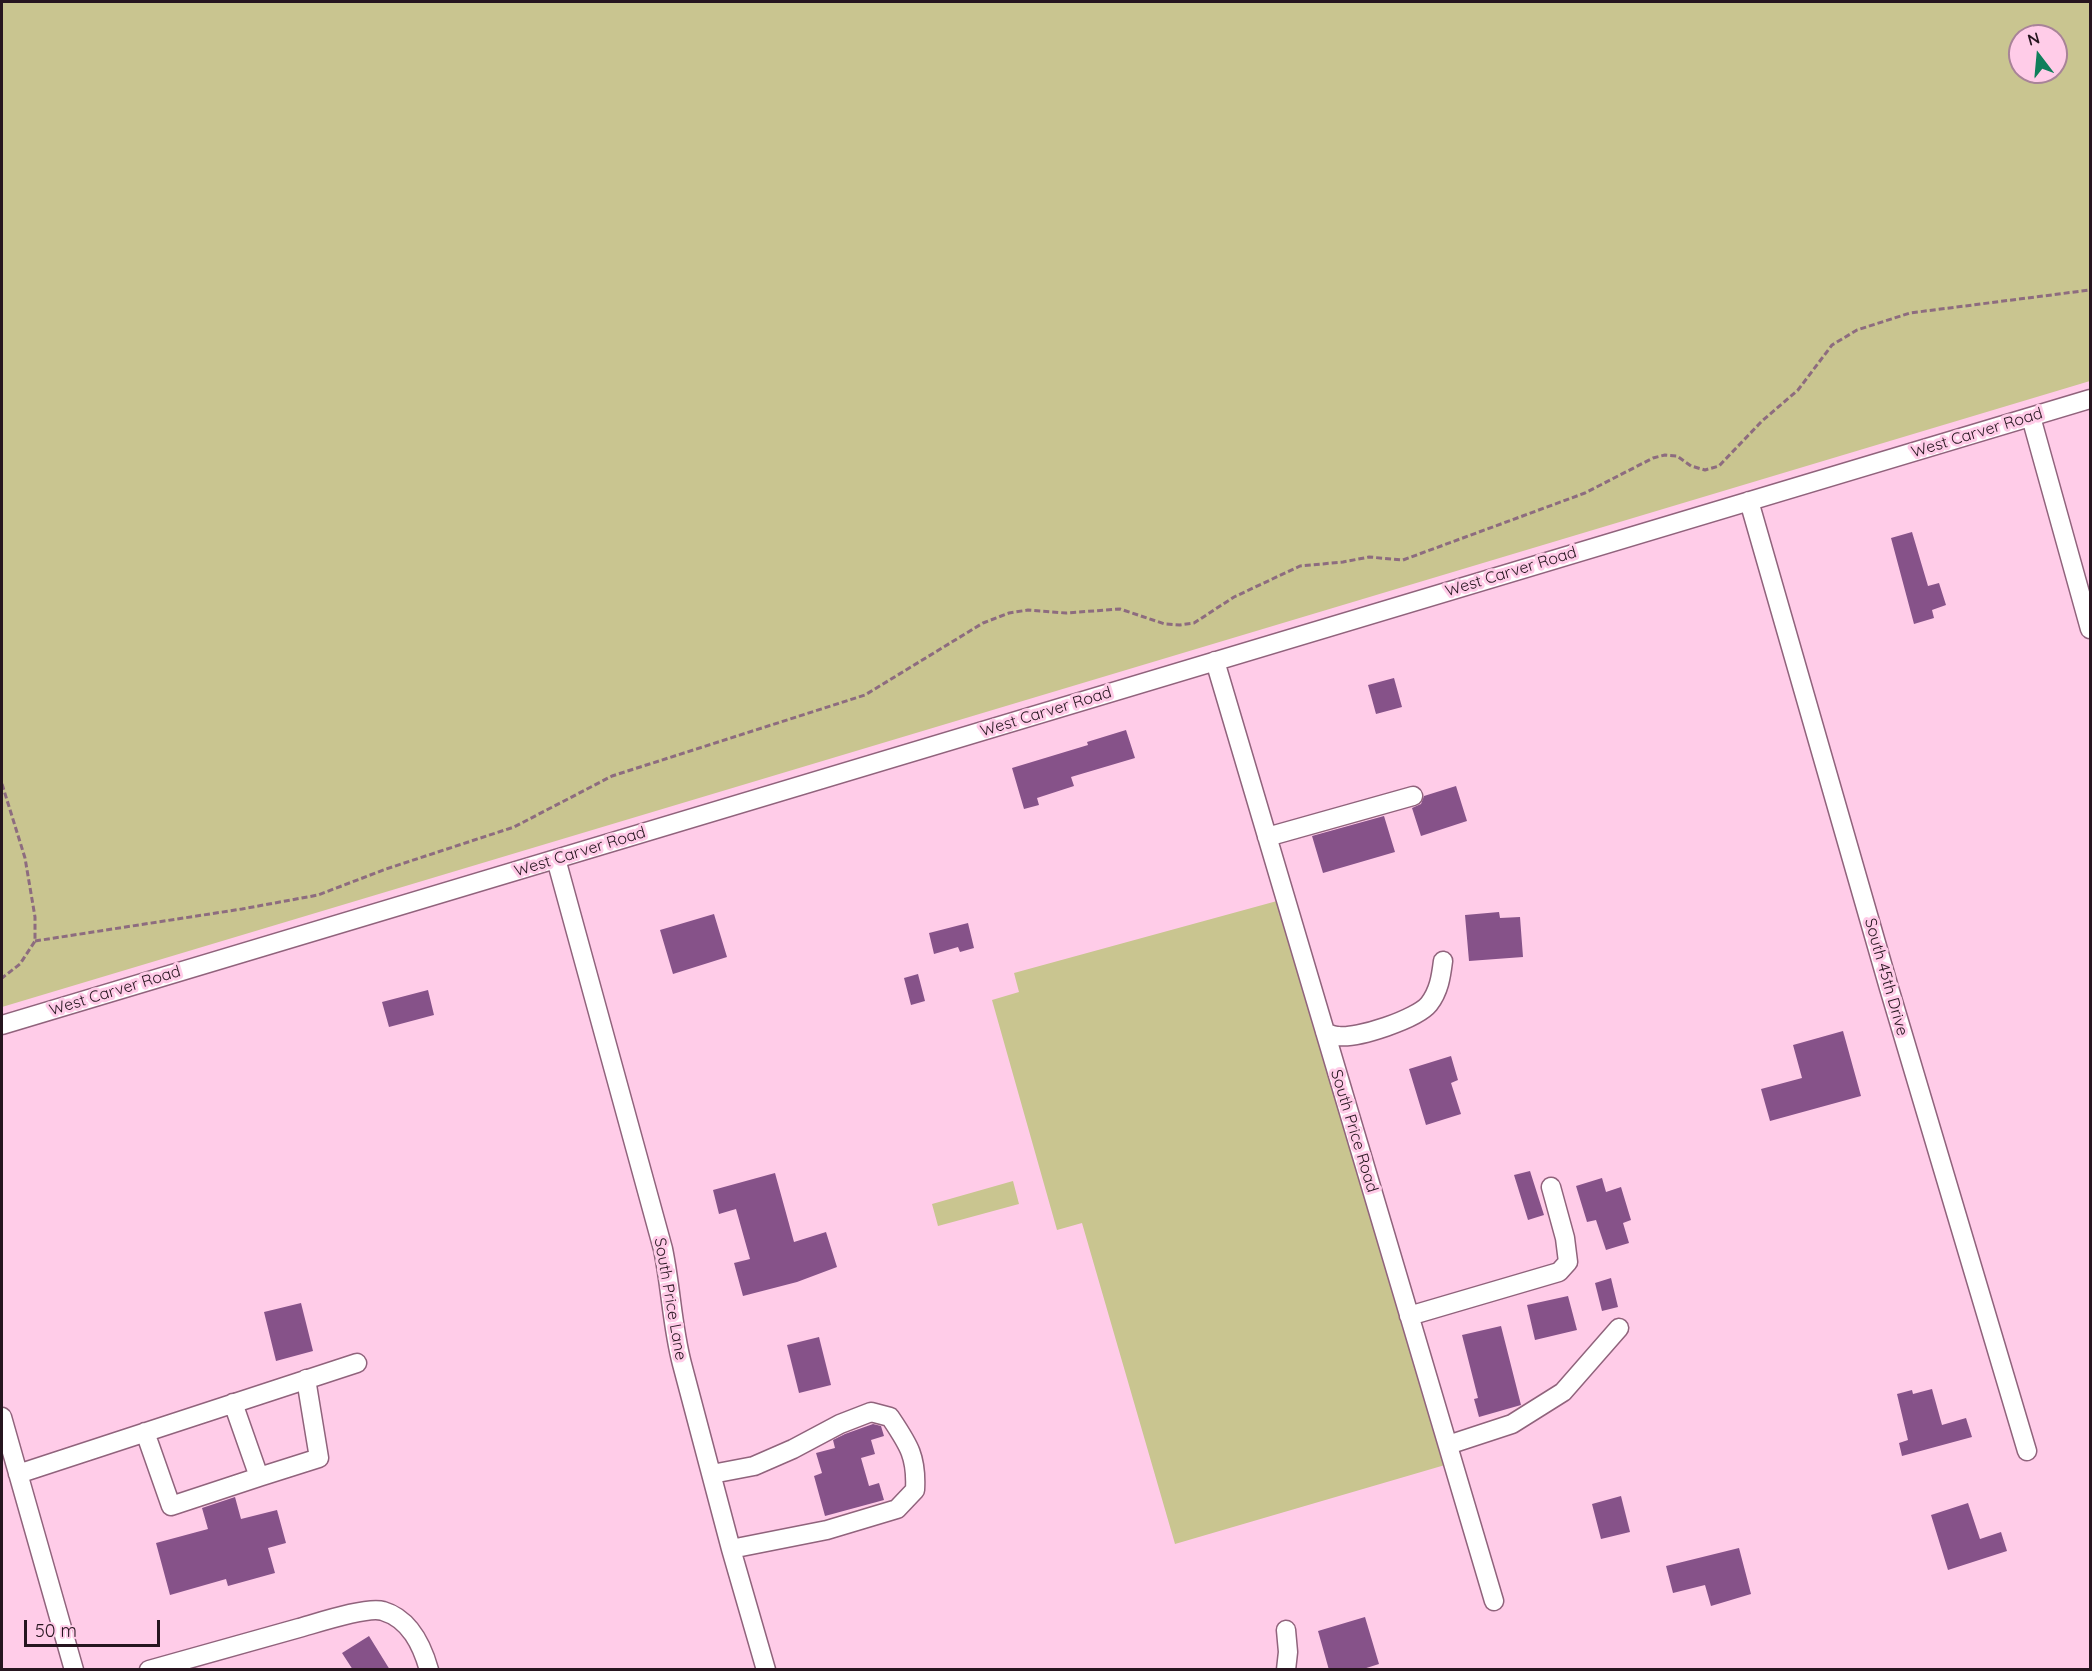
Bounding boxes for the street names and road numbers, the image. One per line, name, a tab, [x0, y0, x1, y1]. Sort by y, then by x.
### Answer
street label: West Carver Road	[1909, 404, 2045, 462]
street label: West Carver Road	[1443, 543, 1579, 601]
street label: West Carver Road	[978, 683, 1114, 741]
street label: West Carver Road	[512, 823, 648, 881]
street label: South 45th Drive	[1860, 916, 1912, 1038]
street label: West Carver Road	[47, 962, 183, 1020]
street label: South Price Road	[1326, 1067, 1382, 1195]
street label: South Price Lane	[650, 1236, 690, 1362]

